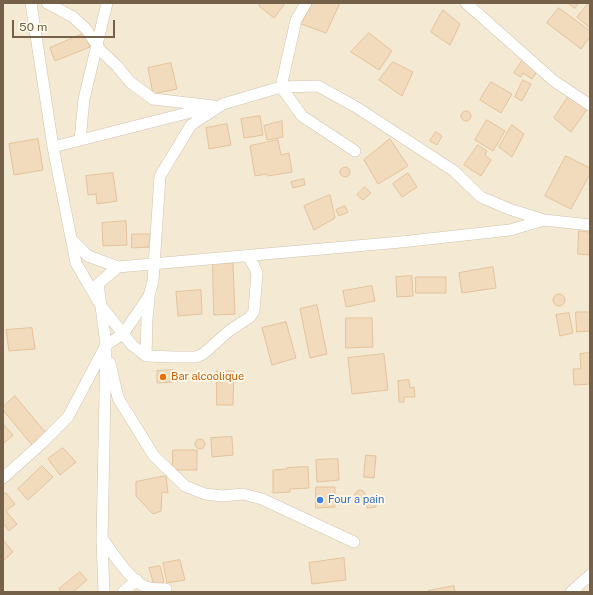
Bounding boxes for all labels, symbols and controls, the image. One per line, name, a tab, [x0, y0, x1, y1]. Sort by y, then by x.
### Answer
scale bar	[14, 12, 117, 38]
text: 50 m	[19, 20, 47, 34]
place label: Bar alcoolique	[171, 370, 244, 384]
marker: Bar alcoolique	[158, 372, 168, 382]
place label: Four a pain	[328, 493, 384, 507]
marker: Four a pain	[315, 495, 325, 505]

